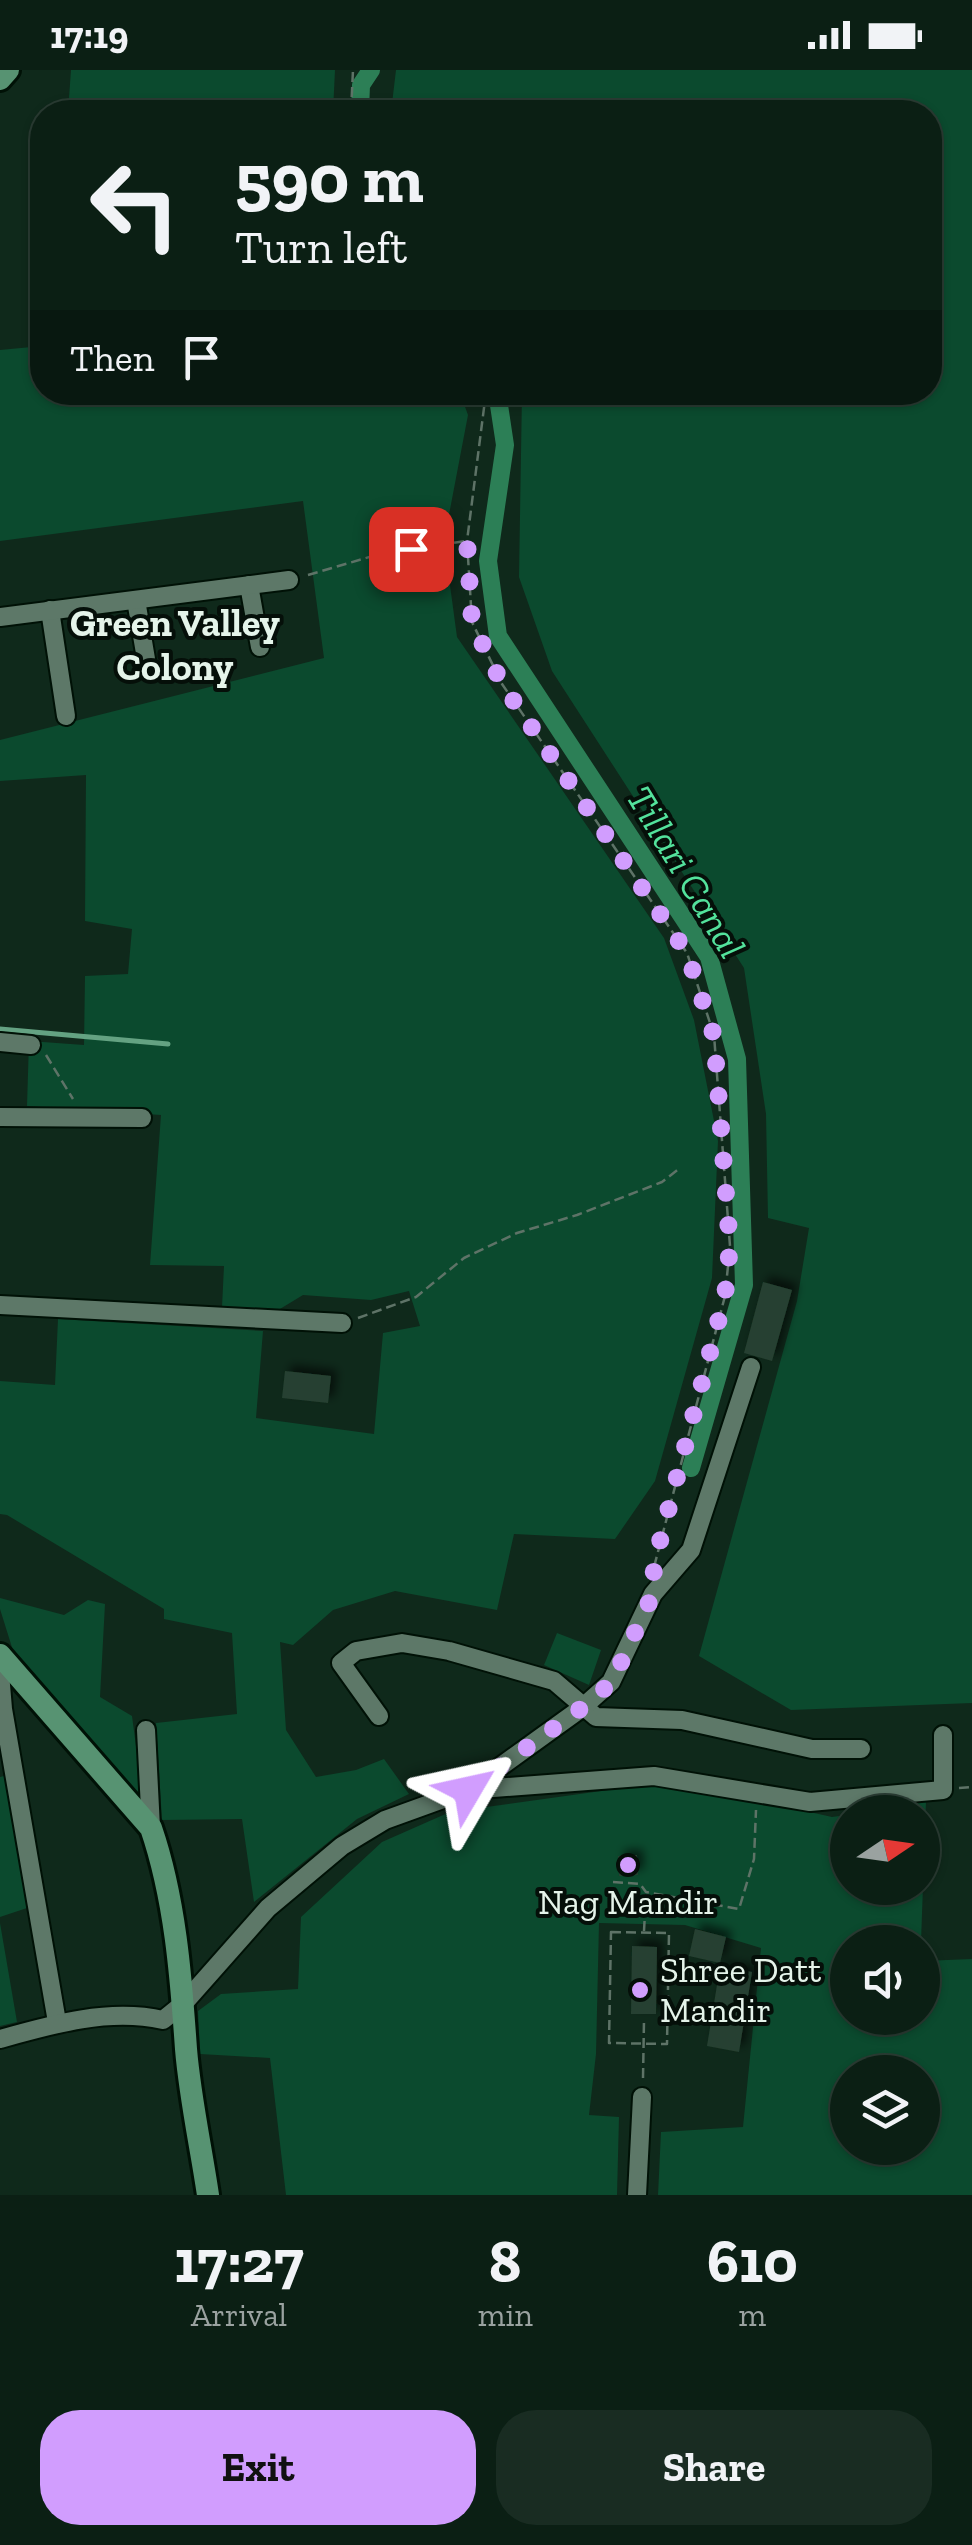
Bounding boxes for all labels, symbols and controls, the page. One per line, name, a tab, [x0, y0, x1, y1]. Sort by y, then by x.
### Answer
text: 17:19	[50, 12, 129, 58]
text: 590 m	[235, 136, 424, 220]
icon: left	[70, 140, 200, 270]
text: Turn left	[235, 221, 407, 275]
icon: arrive	[174, 330, 229, 385]
text: Then	[70, 335, 154, 381]
pin	[369, 507, 454, 592]
icon: arrive	[384, 522, 439, 577]
district label: Green Valley Colony	[70, 600, 280, 690]
water label: Tillari Canal	[617, 778, 755, 966]
position arrow	[416, 1738, 520, 1842]
north arrow	[830, 1795, 940, 1905]
map controls	[830, 1795, 940, 2165]
marker: Nag Mandir	[617, 1854, 639, 1876]
place label: Nag Mandir	[538, 1881, 718, 1923]
button: sound	[830, 1925, 940, 2035]
place label: Shree Datt Mandir	[660, 1949, 821, 2031]
marker: Shree Datt Mandir	[629, 1979, 651, 2001]
button: layers	[830, 2055, 940, 2165]
text: 17:27	[174, 2225, 304, 2297]
text: 8	[489, 2225, 521, 2297]
text: 610	[707, 2225, 798, 2297]
text: Arrival	[191, 2296, 287, 2334]
text: min	[478, 2296, 533, 2334]
text: m	[739, 2296, 766, 2334]
button: Exit	[40, 2410, 476, 2525]
button: Share	[496, 2410, 932, 2525]

